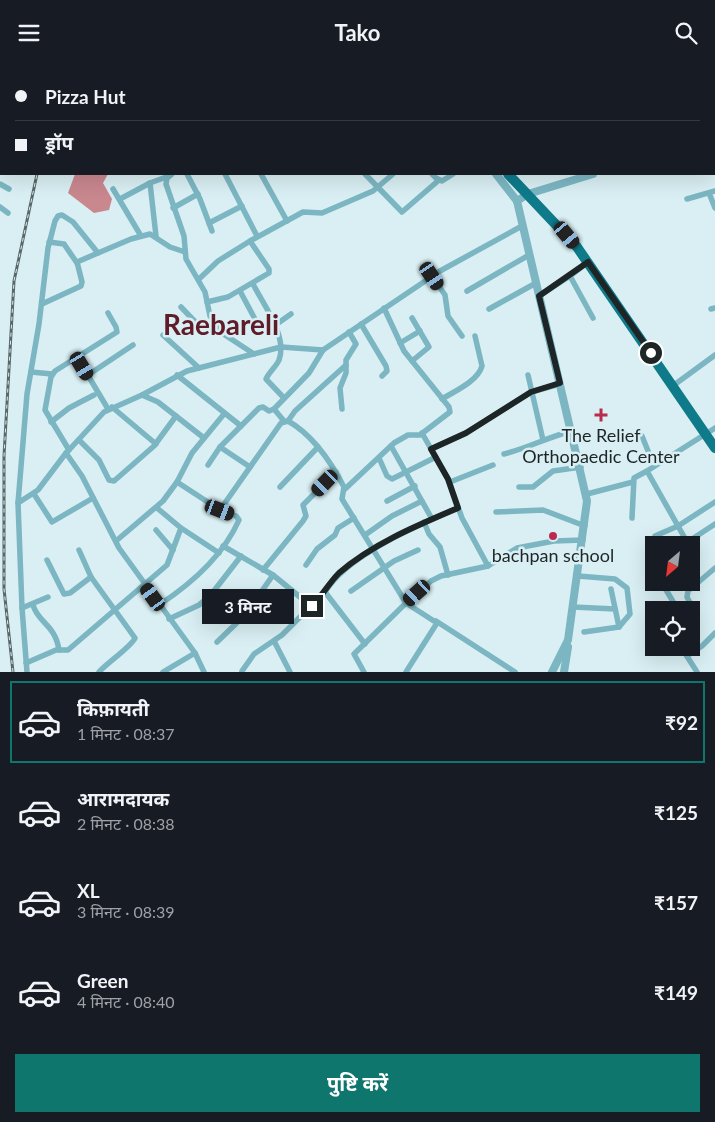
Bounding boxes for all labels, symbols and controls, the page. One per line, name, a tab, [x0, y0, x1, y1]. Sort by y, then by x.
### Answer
icon: menu	[15, 19, 43, 47]
text: Tako	[335, 19, 380, 46]
icon: search	[672, 19, 700, 47]
text: Pizza Hut	[45, 85, 126, 108]
text: ड्रॉप	[45, 131, 73, 154]
car	[551, 219, 582, 251]
car	[417, 259, 446, 293]
district label: Raebareli	[163, 307, 279, 341]
route start	[640, 342, 662, 364]
car	[67, 349, 96, 383]
marker: The Relief Orthopaedic Center	[594, 408, 608, 422]
place label: The Relief Orthopaedic Center	[522, 424, 680, 467]
car	[309, 467, 340, 499]
car	[203, 498, 236, 522]
marker: bachpan school	[547, 530, 559, 542]
north arrow	[645, 536, 700, 591]
map controls	[645, 536, 700, 656]
place label: bachpan school	[492, 544, 614, 566]
car	[400, 577, 433, 609]
car	[138, 580, 167, 614]
callout: 3 मिनट	[202, 589, 294, 623]
route end	[301, 595, 323, 617]
text: 3 मिनट	[225, 597, 271, 616]
button: locate	[645, 601, 700, 656]
text: किफ़ायती	[77, 697, 149, 720]
icon: car	[17, 700, 62, 745]
text: ₹92	[665, 711, 698, 734]
text: 1 मिनट · 08:37	[77, 724, 175, 743]
text: आरामदायक	[77, 787, 169, 810]
icon: car	[17, 790, 62, 835]
text: ₹125	[654, 801, 698, 824]
text: 2 मिनट · 08:38	[77, 814, 175, 833]
text: XL	[77, 879, 100, 902]
icon: car	[17, 880, 62, 925]
text: ₹157	[654, 891, 698, 914]
text: 3 मिनट · 08:39	[77, 902, 175, 921]
text: Green	[77, 969, 128, 992]
icon: car	[17, 970, 62, 1015]
text: ₹149	[654, 981, 698, 1004]
text: 4 मिनट · 08:40	[77, 992, 175, 1011]
button: पुष्टि करें	[15, 1054, 700, 1112]

